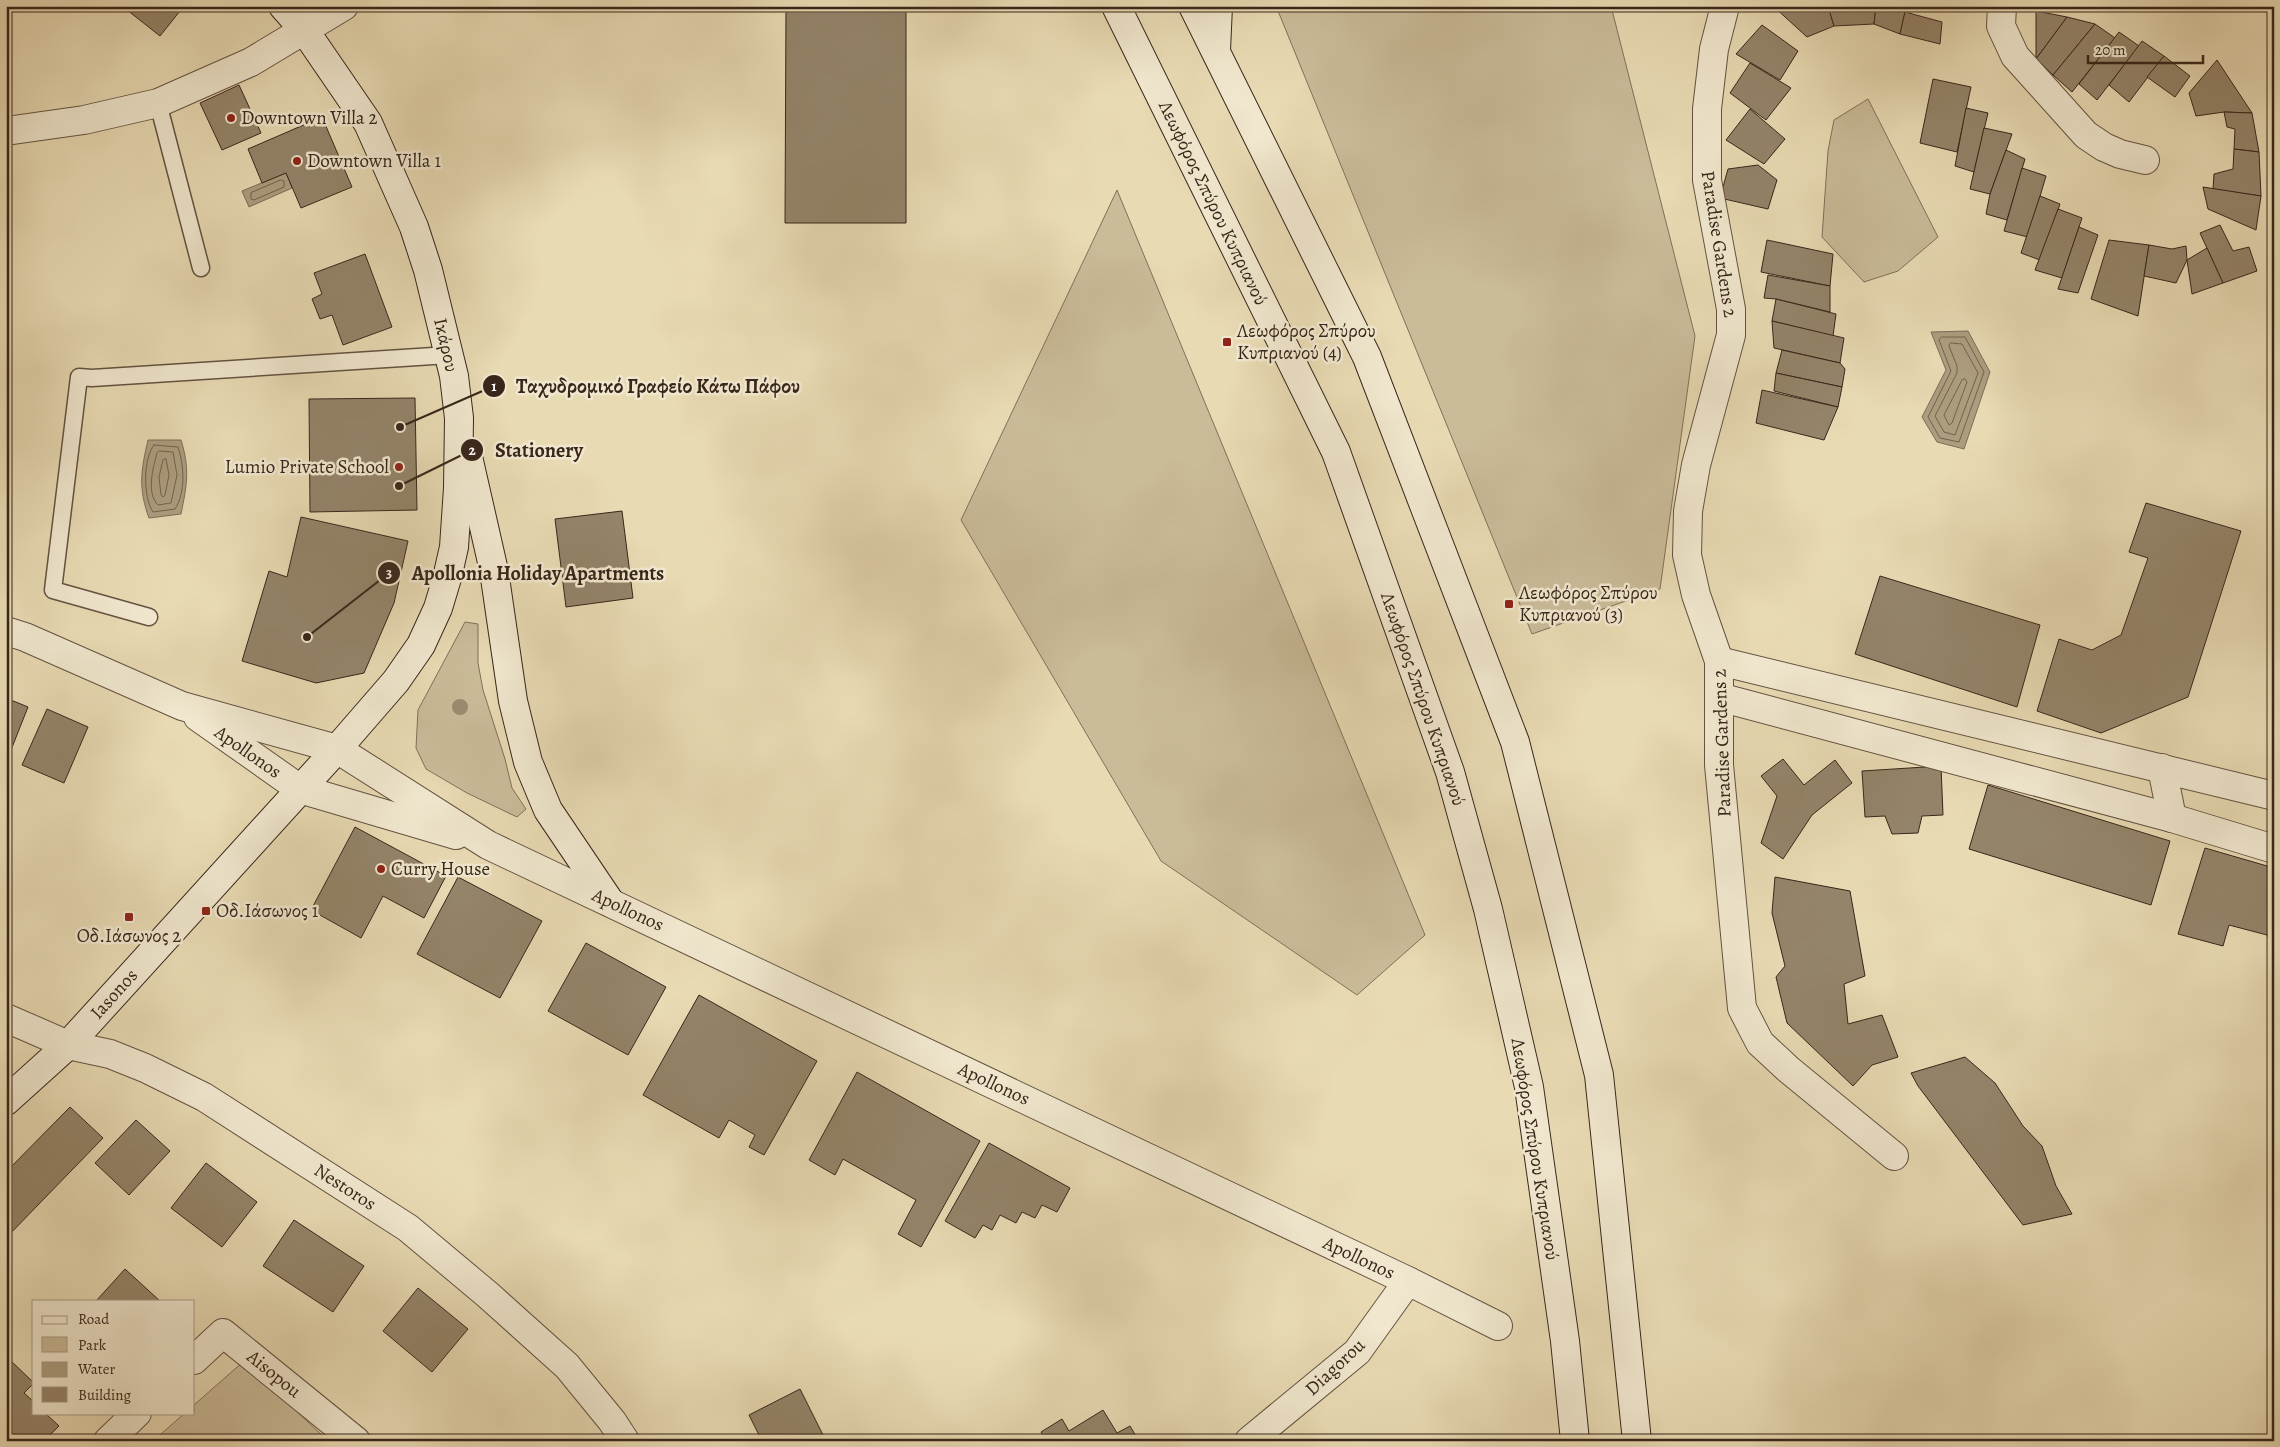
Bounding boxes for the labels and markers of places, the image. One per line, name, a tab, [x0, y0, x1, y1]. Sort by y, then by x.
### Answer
place label: Downtown Villa 2	[241, 105, 377, 131]
marker: Downtown Villa 2	[225, 112, 237, 124]
place label: Downtown Villa 1	[307, 148, 441, 174]
marker: Downtown Villa 1	[291, 155, 303, 167]
place label: Λεωφόρος Σπύρου Κυπριανού (4)	[1236, 318, 1376, 366]
marker: Λεωφόρος Σπύρου Κυπριανού (4)	[1221, 336, 1233, 348]
callout: Ταχυδρομικό Γραφείο Κάτω Πάφου	[481, 369, 810, 404]
callout: Stationery	[460, 432, 593, 467]
place label: Lumio Private School	[225, 454, 389, 480]
marker: Lumio Private School	[393, 461, 405, 473]
callout: Apollonia Holiday Apartments	[376, 556, 674, 591]
place label: Λεωφόρος Σπύρου Κυπριανού (3)	[1518, 580, 1658, 628]
marker: Λεωφόρος Σπύρου Κυπριανού (3)	[1503, 598, 1515, 610]
place label: Curry House	[391, 856, 490, 882]
marker: Curry House	[375, 863, 387, 875]
place label: Οδ.Ιάσωνος 1	[216, 898, 319, 924]
marker: Οδ.Ιάσωνος 1	[200, 905, 212, 917]
marker: Οδ.Ιάσωνος 2	[123, 911, 135, 923]
place label: Οδ.Ιάσωνος 2	[77, 923, 181, 949]

